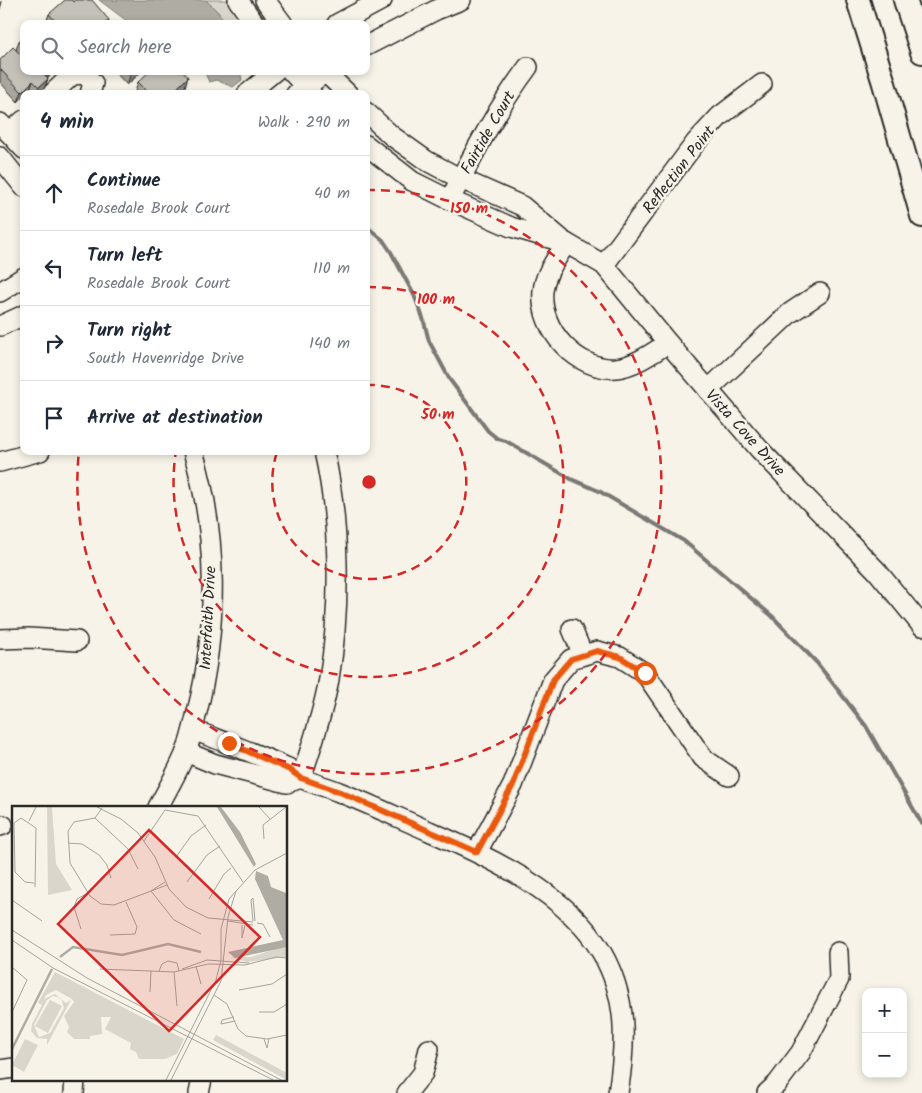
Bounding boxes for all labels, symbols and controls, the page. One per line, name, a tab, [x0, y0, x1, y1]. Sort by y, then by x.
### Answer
search box	[20, 20, 370, 75]
text: Search here	[78, 33, 172, 63]
icon: search	[38, 34, 66, 62]
street label: Fairtide Court	[454, 86, 523, 179]
text: 4 min	[40, 106, 94, 139]
text: Walk · 290 m	[258, 110, 350, 135]
street label: Reflection Point	[637, 120, 722, 219]
text: Continue	[87, 166, 160, 196]
icon: ahead	[40, 179, 68, 207]
text: 40 m	[314, 181, 350, 206]
text: Rosedale Brook Court	[87, 196, 231, 221]
text: 150 m	[450, 197, 488, 221]
text: Turn left	[87, 241, 162, 271]
icon: left	[40, 254, 68, 282]
text: 110 m	[313, 256, 350, 281]
text: Rosedale Brook Court	[87, 271, 231, 296]
text: 100 m	[417, 288, 455, 312]
text: Turn right	[87, 316, 172, 346]
icon: right	[40, 329, 68, 357]
text: 140 m	[309, 331, 350, 356]
text: South Havenridge Drive	[87, 346, 244, 371]
street label: Vista Cove Drive	[699, 384, 791, 482]
text: Arrive at destination	[87, 403, 263, 433]
text: 50 m	[420, 403, 455, 427]
icon: arrive	[40, 404, 68, 432]
centre of rings	[360, 473, 378, 491]
street label: Interfaith Drive	[193, 565, 224, 671]
route start	[634, 662, 657, 685]
route end	[218, 732, 241, 755]
inset map	[12, 806, 288, 1080]
map controls	[862, 988, 907, 1078]
button: +	[862, 988, 907, 1033]
button: −	[862, 1033, 907, 1078]

